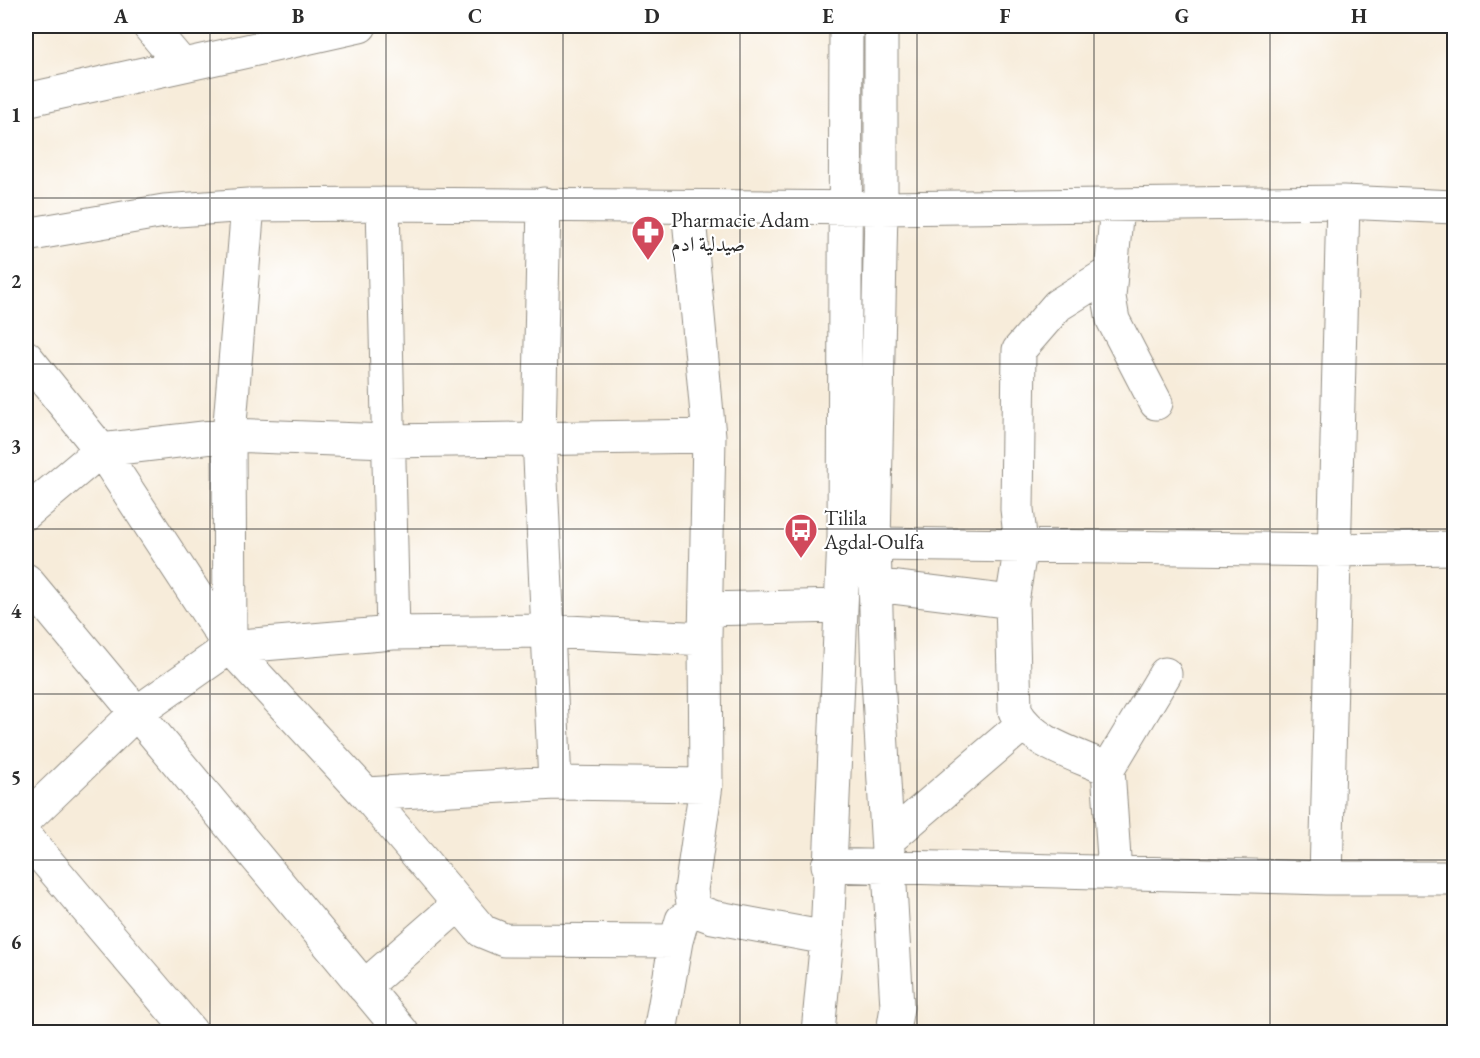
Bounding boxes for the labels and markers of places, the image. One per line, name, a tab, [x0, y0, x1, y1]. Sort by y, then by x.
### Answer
place label: Pharmacie Adam صيدلية ادم	[671, 206, 809, 262]
pharmacy icon: Pharmacie Adam صيدلية ادم	[630, 214, 666, 261]
place label: Tilila Agdal-Oulfa	[823, 504, 925, 555]
bus stop icon: Tilila Agdal-Oulfa	[783, 512, 819, 559]

